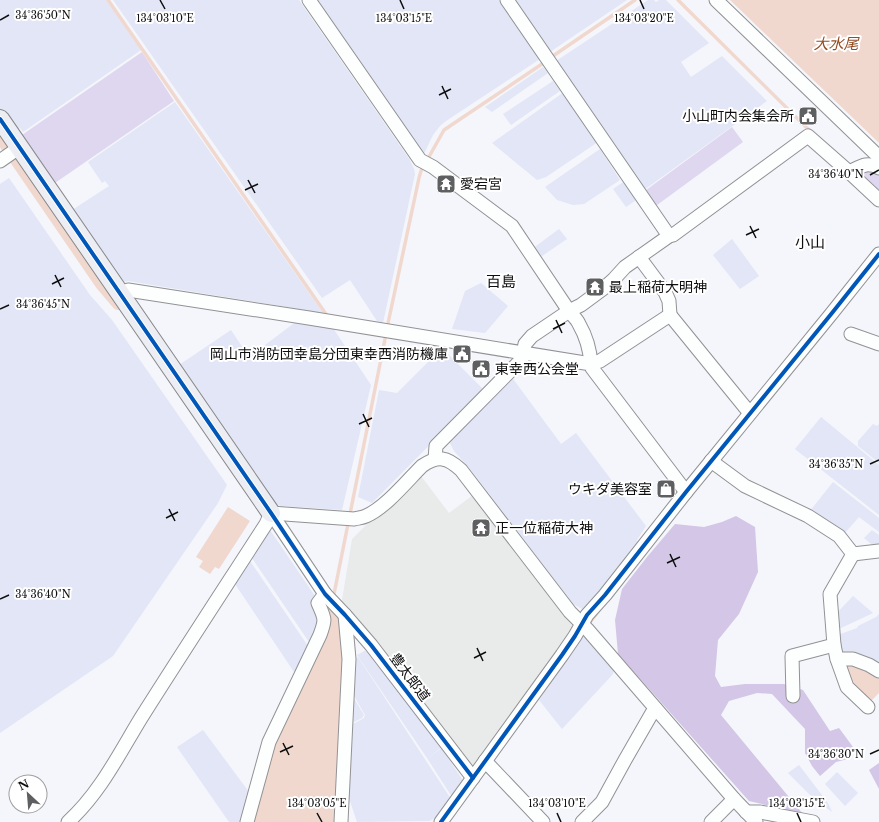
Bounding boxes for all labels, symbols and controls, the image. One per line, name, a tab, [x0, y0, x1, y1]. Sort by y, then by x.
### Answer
text: 34°36'50"N	[15, 9, 71, 22]
text: 134°03'10"E	[136, 12, 194, 25]
text: 134°03'15"E	[376, 12, 432, 25]
text: 134°03'20"E	[614, 12, 674, 25]
water label: 大水尾	[813, 34, 860, 53]
public building icon: 小山町内会集会所	[797, 105, 819, 127]
place label: 小山町内会集会所	[682, 107, 794, 125]
text: 34°36'40"N	[808, 168, 864, 181]
temple icon: 愛宕宮	[435, 173, 457, 195]
place label: 愛宕宮	[460, 175, 502, 193]
district label: 小山	[795, 233, 825, 252]
district label: 百島	[486, 272, 516, 291]
temple icon: 最上稲荷大明神	[584, 276, 606, 298]
place label: 最上稲荷大明神	[609, 278, 707, 296]
text: 34°36'45"N	[16, 298, 70, 311]
public building icon: 岡山市消防団幸島分団東幸西消防機庫	[451, 343, 473, 365]
place label: 岡山市消防団幸島分団東幸西消防機庫	[210, 345, 448, 363]
public building icon: 東幸西公会堂	[470, 358, 492, 380]
place label: 東幸西公会堂	[495, 360, 579, 378]
text: 34°36'35"N	[809, 458, 863, 471]
shop icon: ウキダ美容室	[655, 478, 677, 500]
place label: ウキダ美容室	[568, 480, 652, 498]
temple icon: 正一位稲荷大神	[470, 517, 492, 539]
place label: 正一位稲荷大神	[495, 519, 593, 537]
text: 34°36'40"N	[15, 588, 71, 601]
street label: 豊太郎道	[386, 649, 434, 705]
text: 34°36'30"N	[808, 748, 864, 761]
north arrow	[8, 774, 48, 814]
text: N	[16, 776, 32, 794]
text: 134°03'05"E	[288, 797, 346, 810]
text: 134°03'10"E	[528, 797, 586, 810]
text: 134°03'15"E	[769, 797, 825, 810]

